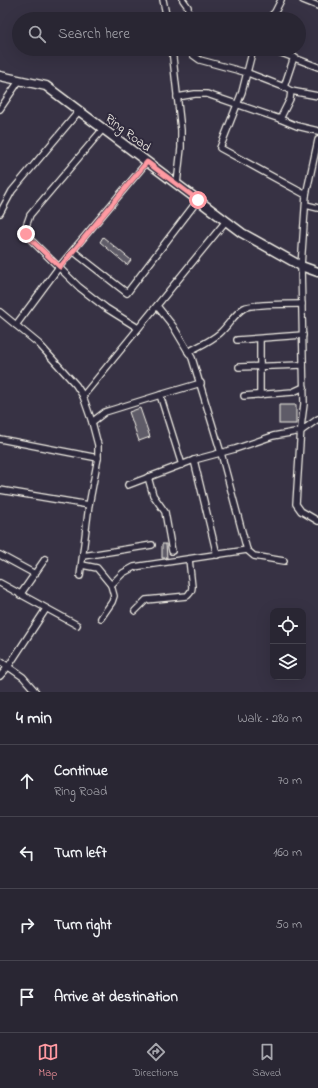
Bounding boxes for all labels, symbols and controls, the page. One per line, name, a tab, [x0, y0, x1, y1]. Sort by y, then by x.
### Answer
search box	[12, 12, 306, 56]
icon: search	[26, 23, 48, 45]
text: Search here	[58, 23, 130, 45]
street label: Ring Road	[100, 109, 156, 158]
route start	[189, 191, 207, 209]
route end	[17, 225, 35, 243]
map controls	[270, 608, 306, 680]
button: locate	[270, 608, 306, 644]
button: layers	[270, 644, 306, 680]
text: 4 min	[16, 706, 52, 731]
text: Walk · 280 m	[237, 709, 302, 728]
text: Continue	[54, 760, 108, 782]
icon: ahead	[16, 770, 38, 792]
text: 70 m	[278, 771, 302, 790]
text: Ring Road	[54, 782, 107, 801]
icon: left	[16, 842, 38, 864]
text: Turn left	[54, 842, 107, 864]
text: 160 m	[273, 843, 302, 862]
icon: right	[16, 914, 38, 936]
text: Turn right	[54, 914, 112, 936]
text: 50 m	[276, 915, 302, 934]
icon: arrive	[16, 986, 38, 1008]
text: Arrive at destination	[54, 986, 178, 1008]
tab: Map	[37, 1041, 59, 1081]
tab: Directions	[133, 1041, 178, 1081]
tab: Saved	[252, 1041, 281, 1081]

